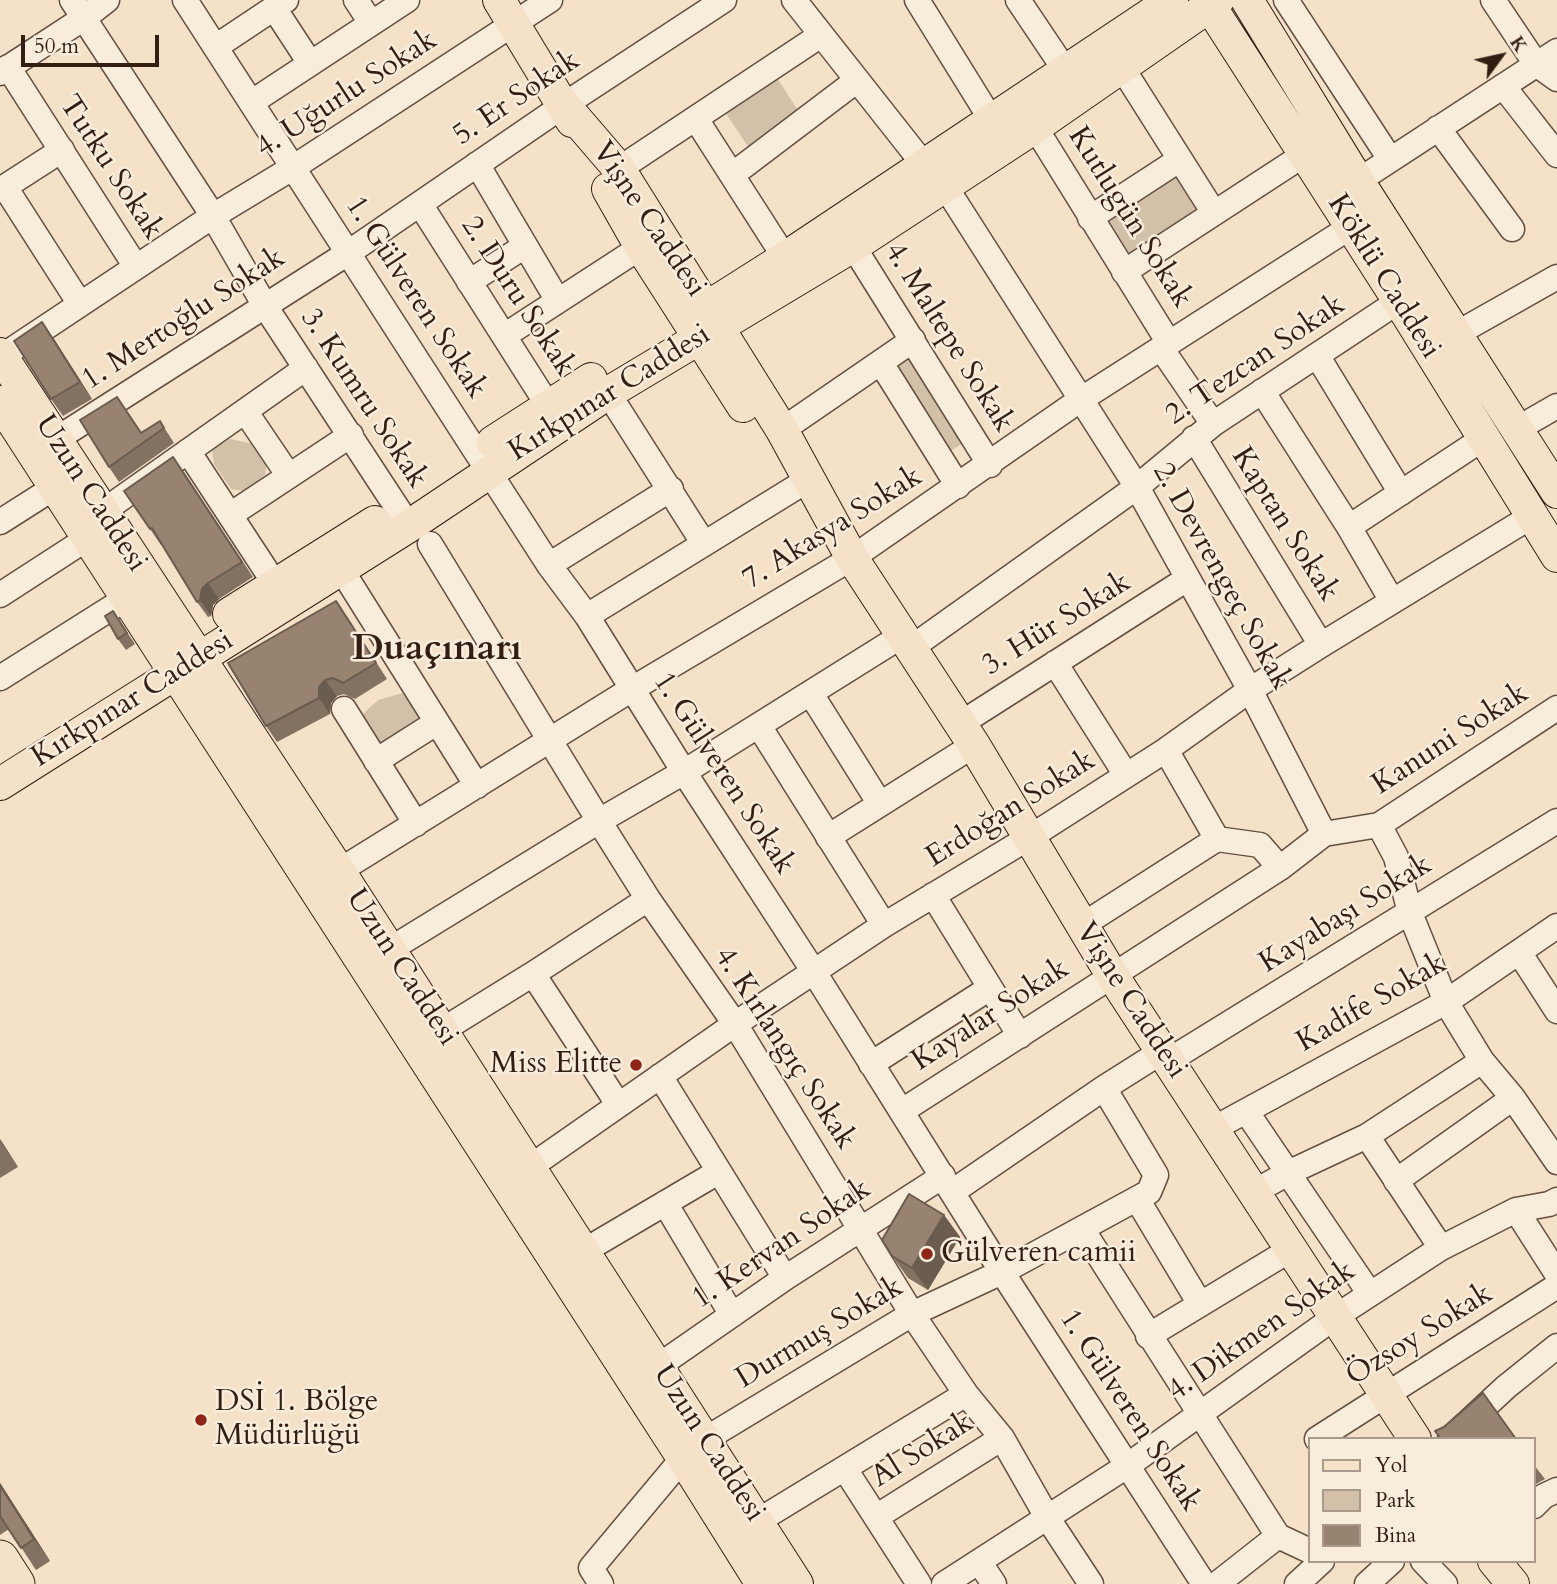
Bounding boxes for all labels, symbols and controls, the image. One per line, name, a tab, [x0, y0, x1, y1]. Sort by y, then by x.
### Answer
scale bar	[24, 21, 163, 65]
north arrow	[1466, 21, 1536, 91]
street label: 4. Uğurlu Sokak	[250, 23, 444, 167]
text: K	[1504, 31, 1534, 58]
text: 50 m	[34, 32, 79, 61]
street label: 5. Er Sokak	[447, 44, 587, 154]
street label: Tutku Sokak	[50, 89, 170, 247]
street label: Kutlugün Sokak	[1059, 121, 1199, 315]
street label: Vişne Caddesi	[583, 136, 713, 304]
street label: Köklü Caddesi	[1318, 188, 1448, 366]
street label: 1. Gülveren Sokak	[336, 190, 494, 406]
street label: 2. Duru Sokak	[452, 210, 582, 384]
street label: 4. Maltepe Sokak	[875, 236, 1021, 440]
street label: 1. Mertoğlu Sokak	[76, 241, 292, 399]
street label: 2. Tezcan Sokak	[1160, 288, 1352, 434]
street label: 3. Kumru Sokak	[292, 302, 434, 496]
street label: Kırkpınar Caddesi	[502, 318, 718, 470]
street label: Uzun Caddesi	[26, 409, 154, 579]
street label: Kaptan Sokak	[1222, 441, 1346, 609]
street label: 2. Devrengeç Sokak	[1144, 457, 1298, 697]
street label: 7. Akasya Sokak	[737, 460, 929, 598]
street label: 3. Hür Sokak	[976, 565, 1138, 685]
street label: Kırkpınar Caddesi	[25, 624, 241, 776]
district label: Duaçınarı	[352, 628, 522, 672]
street label: 1. Gülveren Sokak	[644, 666, 802, 882]
street label: Kanuni Sokak	[1366, 676, 1536, 804]
street label: Erdoğan Sokak	[920, 744, 1102, 876]
street label: Kayabaşı Sokak	[1253, 848, 1439, 982]
street label: Uzun Caddesi	[337, 883, 465, 1053]
street label: Vişne Caddesi	[1066, 916, 1194, 1086]
street label: 4. Kırlangıç Sokak	[705, 941, 863, 1157]
street label: Kadife Sokak	[1291, 947, 1453, 1061]
street label: Kayalar Sokak	[906, 952, 1076, 1080]
place label: Miss Elitte	[490, 1047, 622, 1083]
marker: Miss Elitte	[628, 1057, 644, 1073]
street label: 1. Kervan Sokak	[686, 1172, 878, 1318]
place label: Gülveren camii	[941, 1236, 1136, 1272]
marker: Gülveren camii	[919, 1246, 935, 1262]
street label: 4. Dikmen Sokak	[1161, 1254, 1363, 1410]
street label: Durmuş Sokak	[730, 1270, 910, 1398]
street label: Özsoy Sokak	[1340, 1277, 1500, 1395]
street label: 1. Gülveren Sokak	[1050, 1303, 1208, 1519]
street label: Uzun Caddesi	[644, 1359, 772, 1529]
place label: DSİ 1. Bölge Müdürlüğü	[215, 1385, 378, 1456]
street label: Al Sokak	[865, 1406, 981, 1496]
marker: DSİ 1. Bölge Müdürlüğü	[193, 1412, 209, 1428]
legend	[1308, 1437, 1536, 1563]
text: Yol	[1375, 1451, 1407, 1480]
text: Park	[1375, 1486, 1415, 1515]
text: Bina	[1375, 1521, 1416, 1550]

